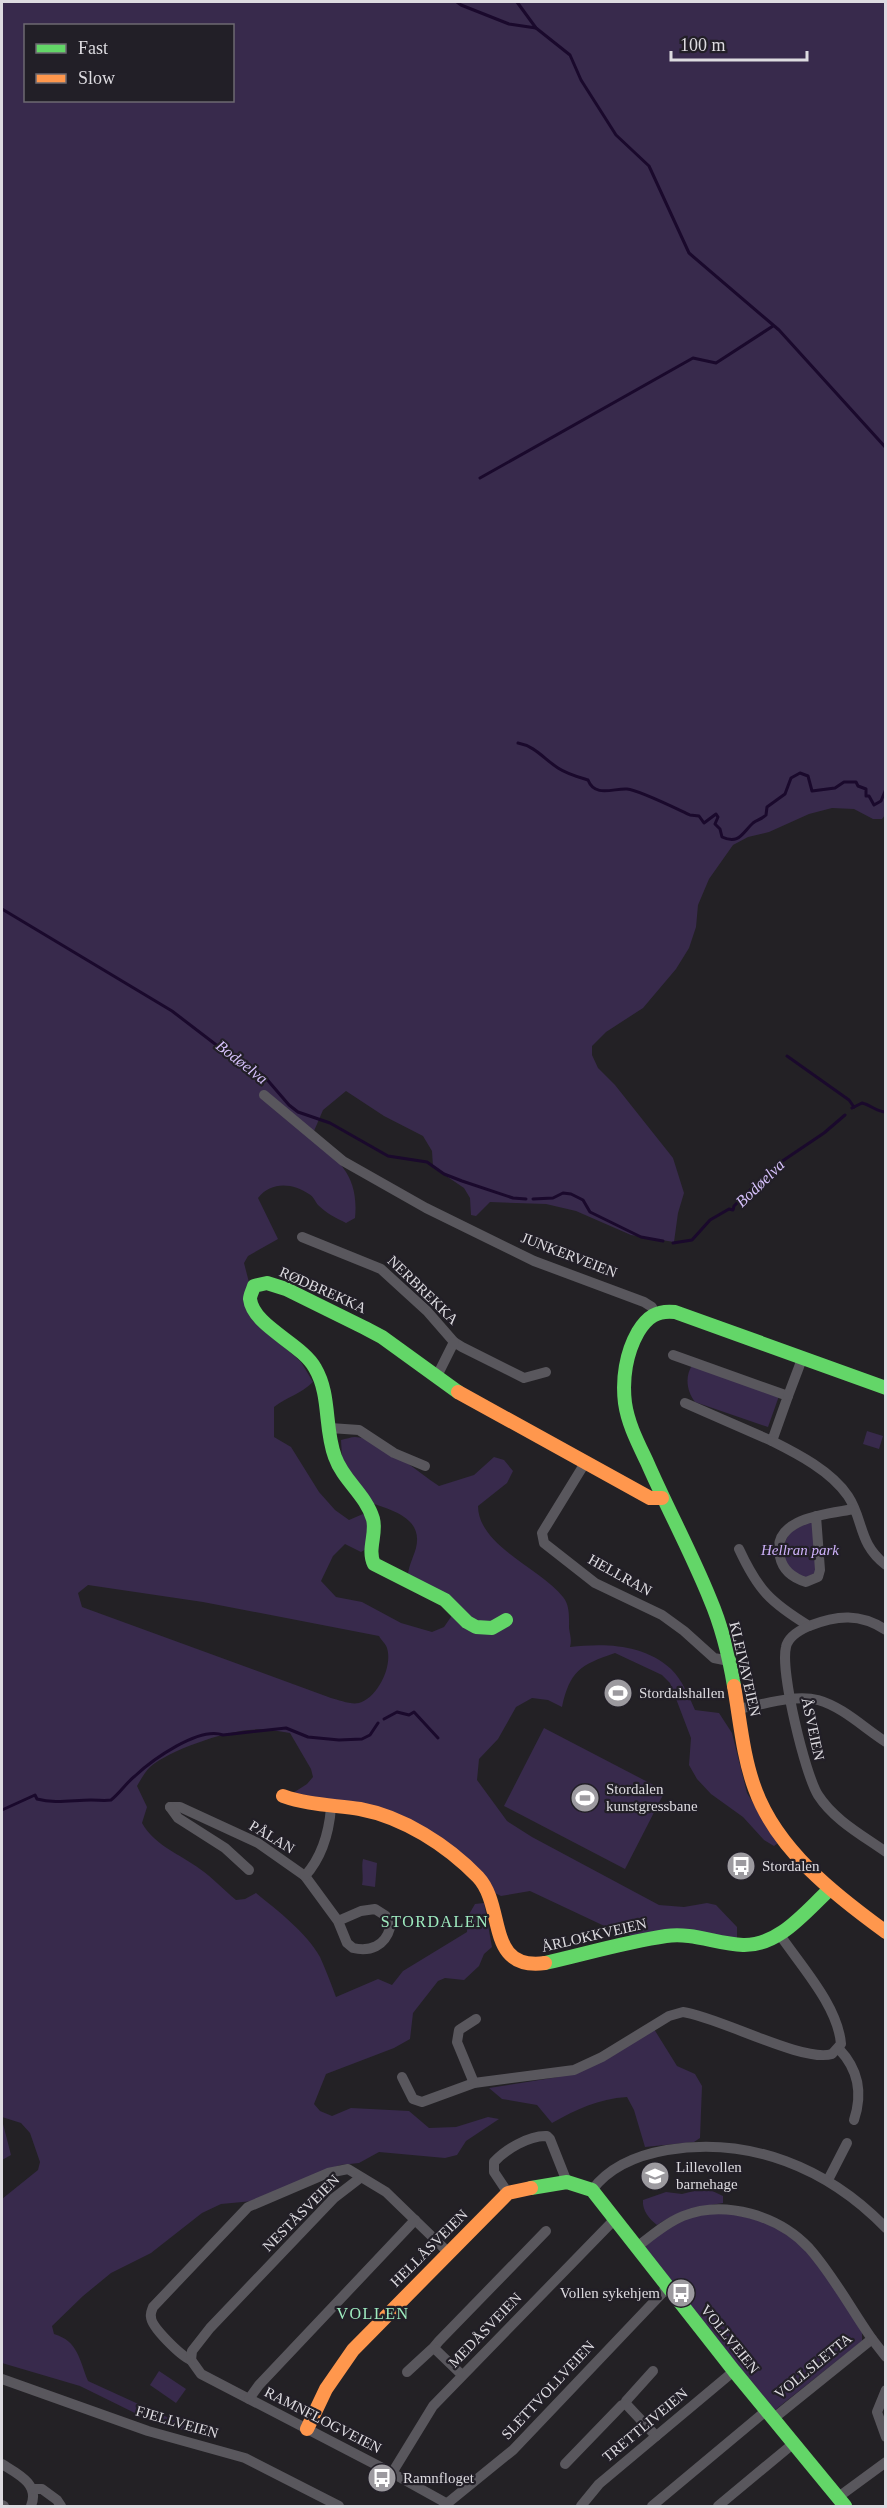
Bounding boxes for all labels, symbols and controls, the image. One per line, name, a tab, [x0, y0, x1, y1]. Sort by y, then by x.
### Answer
legend	[24, 24, 234, 102]
scale bar	[671, 24, 808, 62]
text: 100 m	[680, 35, 726, 55]
text: Fast	[78, 38, 108, 58]
text: Slow	[78, 68, 115, 88]
water label: Bodøelva	[213, 1037, 271, 1087]
water label: Bodøelva	[732, 1156, 788, 1210]
street label: JUNKERVEIEN	[519, 1229, 619, 1281]
street label: NERBREKKA	[384, 1252, 462, 1328]
street label: RØDBREKKA	[277, 1264, 369, 1316]
park label: Hellran park	[760, 1542, 839, 1558]
street label: HELLRAN	[586, 1551, 655, 1599]
street label: KLEIVAVEIEN	[726, 1620, 764, 1718]
sports icon: Stordalshallen	[602, 1677, 634, 1709]
place label: Stordalshallen	[639, 1685, 725, 1701]
street label: ÅSVEIEN	[799, 1696, 828, 1762]
place label: Stordalen kunstgressbane	[606, 1781, 698, 1814]
sports icon: Stordalen kunstgressbane	[569, 1782, 601, 1814]
street label: PÅLAN	[246, 1817, 298, 1857]
bus stop icon: Stordalen	[725, 1850, 757, 1882]
place label: Stordalen	[762, 1858, 820, 1874]
district label: STORDALEN	[381, 1913, 489, 1930]
street label: ÅRLOKKVEIEN	[540, 1915, 648, 1955]
place label: Lillevollen barnehage	[676, 2159, 742, 2192]
school or university icon: Lillevollen barnehage	[639, 2160, 671, 2192]
street label: NESTÅSVEIEN	[259, 2171, 343, 2255]
street label: HELLÅSVEIEN	[387, 2206, 471, 2290]
bus stop icon: Vollen sykehjem	[665, 2277, 697, 2309]
place label: Vollen sykehjem	[560, 2285, 660, 2301]
street label: MEDÅSVEIEN	[445, 2289, 525, 2371]
street label: VOLLVEIEN	[697, 2301, 763, 2377]
district label: VOLLEN	[337, 2305, 409, 2322]
street label: VOLLSLETTA	[771, 2330, 855, 2402]
street label: SLETTVOLLVEIEN	[498, 2337, 598, 2442]
street label: RAMNFLOGVEIEN	[262, 2384, 384, 2457]
street label: TRETTLIVEIEN	[599, 2385, 691, 2465]
street label: FJELLVEIEN	[134, 2403, 220, 2441]
bus stop icon: Ramnfloget	[366, 2462, 398, 2494]
place label: Ramnfloget	[403, 2470, 475, 2486]

